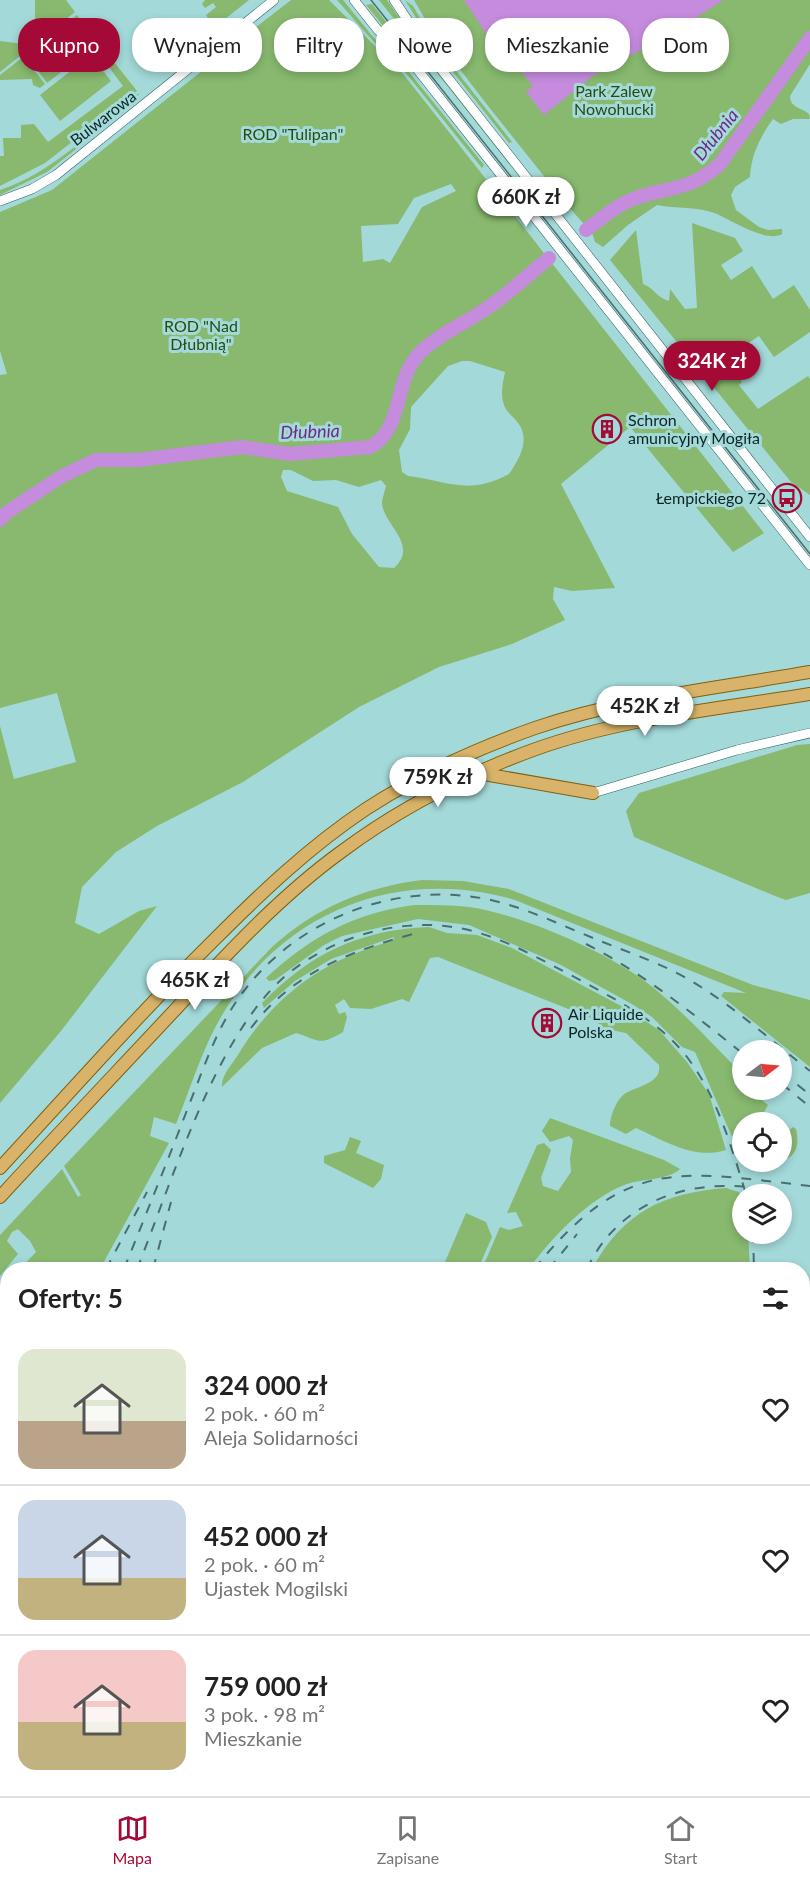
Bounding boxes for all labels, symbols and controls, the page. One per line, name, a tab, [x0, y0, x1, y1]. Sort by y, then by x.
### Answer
chip: Kupno	[18, 18, 120, 72]
chip: Wynajem	[132, 18, 262, 72]
chip: Filtry	[274, 18, 364, 72]
chip: Nowe	[376, 18, 473, 72]
chip: Mieszkanie	[485, 18, 630, 72]
chip: Dom	[642, 18, 729, 72]
park label: Park Zalew Nowohucki	[574, 81, 654, 118]
street label: Bulwarowa	[66, 86, 139, 149]
water label: Dłubnia	[688, 104, 743, 164]
park label: ROD "Tulipan"	[243, 124, 343, 143]
pin: 660K zł	[471, 177, 581, 228]
text: 660K zł	[491, 184, 561, 208]
park label: ROD "Nad Dłubnią"	[164, 316, 238, 353]
pin: 324K zł	[657, 341, 767, 392]
text: 324K zł	[677, 348, 747, 372]
place label: Schron amunicyjny Mogiła	[628, 410, 760, 447]
building icon: Schron amunicyjny Mogiła	[591, 413, 623, 445]
water label: Dłubnia	[280, 419, 340, 443]
bus stop icon: Łempickiego 72	[771, 482, 803, 514]
place label: Łempickiego 72	[656, 488, 766, 507]
pin: 452K zł	[590, 686, 700, 737]
text: 452K zł	[610, 693, 680, 717]
pin: 759K zł	[383, 757, 493, 808]
text: 759K zł	[403, 764, 473, 788]
pin: 465K zł	[140, 960, 250, 1011]
text: 465K zł	[160, 967, 230, 991]
place label: Air Liquide Polska	[568, 1004, 643, 1041]
building icon: Air Liquide Polska	[531, 1007, 563, 1039]
north arrow	[732, 1040, 792, 1100]
map controls	[732, 1040, 792, 1244]
button: locate	[732, 1112, 792, 1172]
button: layers	[732, 1184, 792, 1244]
text: Oferty: 5	[18, 1282, 123, 1314]
icon: filters	[759, 1282, 792, 1315]
text: 324 000 zł	[204, 1369, 328, 1401]
icon: home	[66, 1373, 138, 1445]
icon: heart	[759, 1393, 792, 1426]
text: 2 pok. · 60 m²	[204, 1401, 325, 1425]
text: Aleja Solidarności	[204, 1425, 358, 1449]
text: 452 000 zł	[204, 1520, 328, 1552]
icon: home	[66, 1524, 138, 1596]
icon: heart	[759, 1544, 792, 1577]
text: 2 pok. · 60 m²	[204, 1552, 325, 1576]
text: Ujastek Mogilski	[204, 1576, 348, 1600]
text: 759 000 zł	[204, 1670, 328, 1702]
icon: home	[66, 1674, 138, 1746]
icon: heart	[759, 1694, 792, 1727]
text: 3 pok. · 98 m²	[204, 1702, 325, 1726]
text: Mieszkanie	[204, 1726, 302, 1750]
tab: Mapa	[112, 1812, 152, 1867]
tab: Zapisane	[377, 1812, 439, 1867]
tab: Start	[664, 1812, 698, 1867]

